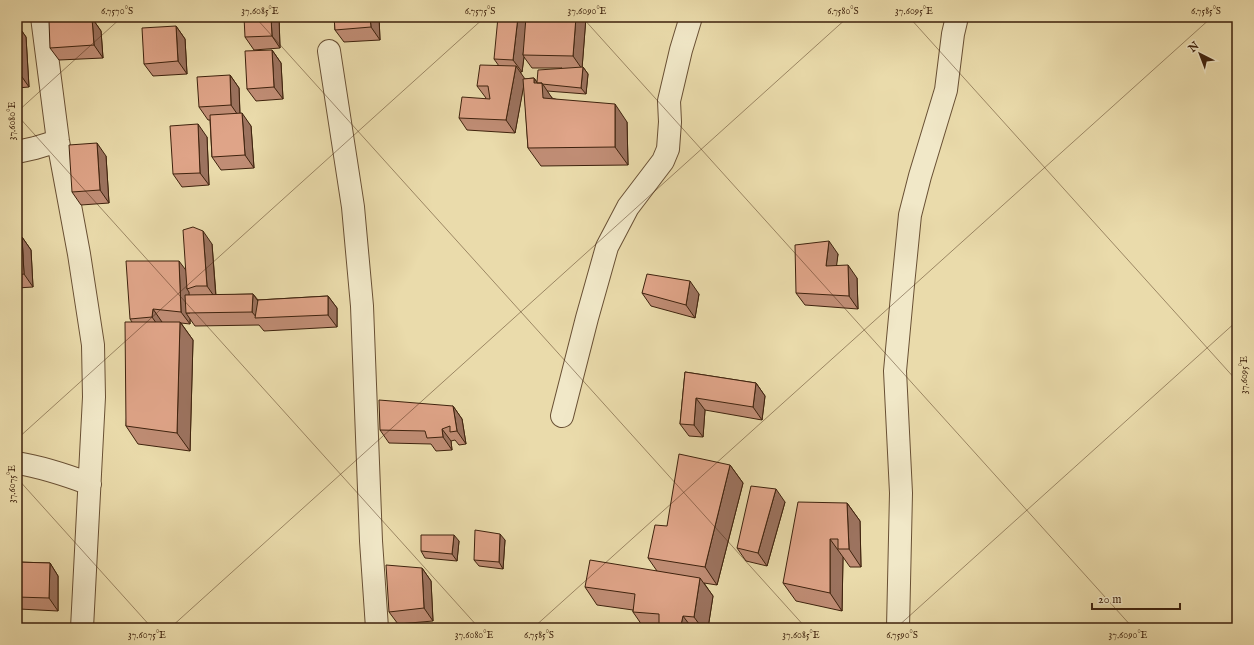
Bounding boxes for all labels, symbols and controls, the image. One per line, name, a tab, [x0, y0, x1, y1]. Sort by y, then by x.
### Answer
text: 6.7570°S	[101, 5, 133, 18]
text: 37.6085°E	[241, 5, 279, 18]
text: 6.7575°S	[465, 5, 495, 18]
text: 37.6090°E	[567, 5, 607, 18]
text: 6.7580°S	[827, 5, 859, 18]
text: 37.6095°E	[895, 5, 933, 18]
text: 6.7585°S	[1191, 5, 1221, 18]
north arrow	[1180, 34, 1220, 74]
text: N	[1185, 39, 1203, 56]
text: 37.6080°E	[6, 102, 19, 140]
text: 37.6095°E	[1238, 356, 1251, 394]
text: 37.6075°E	[6, 465, 19, 503]
scale bar	[1092, 585, 1180, 611]
text: 20 m	[1098, 592, 1121, 607]
text: 37.6075°E	[128, 629, 166, 642]
text: 37.6080°E	[455, 629, 493, 642]
text: 6.7585°S	[524, 629, 554, 642]
text: 37.6085°E	[782, 629, 820, 642]
text: 6.7590°S	[886, 629, 918, 642]
text: 37.6090°E	[1108, 629, 1148, 642]

